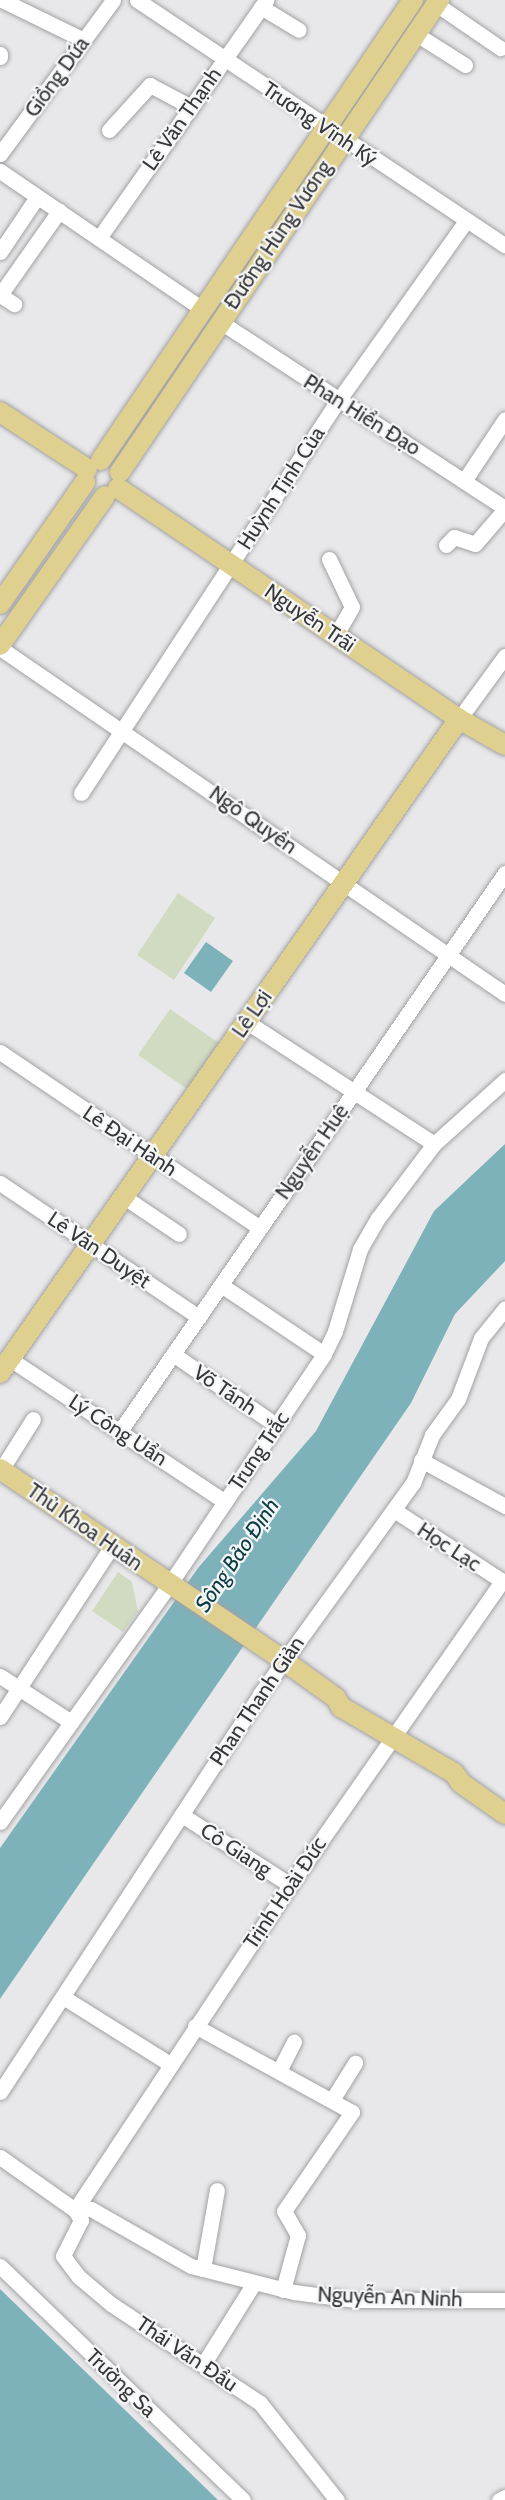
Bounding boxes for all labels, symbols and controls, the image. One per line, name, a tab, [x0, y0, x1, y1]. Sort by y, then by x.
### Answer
street label: Giồng Dứa	[19, 32, 95, 122]
street label: Lê Văn Thạnh	[137, 63, 227, 175]
street label: Trương Vĩnh Ký	[258, 76, 382, 172]
street label: Đường Hùng Vương	[219, 156, 337, 314]
street label: Phan Hiển Đạo	[299, 369, 425, 461]
street label: Huỳnh Tịnh Của	[232, 422, 330, 554]
street label: Nguyễn Trãi	[260, 579, 360, 657]
street label: Ngô Quyền	[204, 781, 302, 859]
street label: Lê Lợi	[227, 985, 277, 1043]
street label: Lê Đại Hành	[78, 1100, 182, 1182]
street label: Nguyễn Huệ	[270, 1100, 354, 1204]
street label: Lê Văn Duyệt	[43, 1206, 155, 1294]
street label: Võ Tánh	[189, 1360, 261, 1420]
street label: Lý Công Uẩn	[64, 1389, 172, 1471]
street label: Trưng Trắc	[224, 1407, 294, 1495]
street label: Thủ Khoa Huân	[22, 1478, 148, 1576]
water label: Sông Bảo Định	[189, 1493, 285, 1617]
street label: Học Lạc	[413, 1517, 485, 1577]
street label: Phan Thanh Giản	[204, 1632, 310, 1770]
street label: Cô Giang	[196, 1818, 276, 1882]
street label: Trịnh Hoài Đức	[238, 1832, 332, 1954]
street label: Nguyễn An Ninh	[317, 2282, 463, 2312]
street label: Thái Văn Đẩu	[132, 2311, 242, 2397]
street label: Trường Sa	[81, 2343, 161, 2423]

